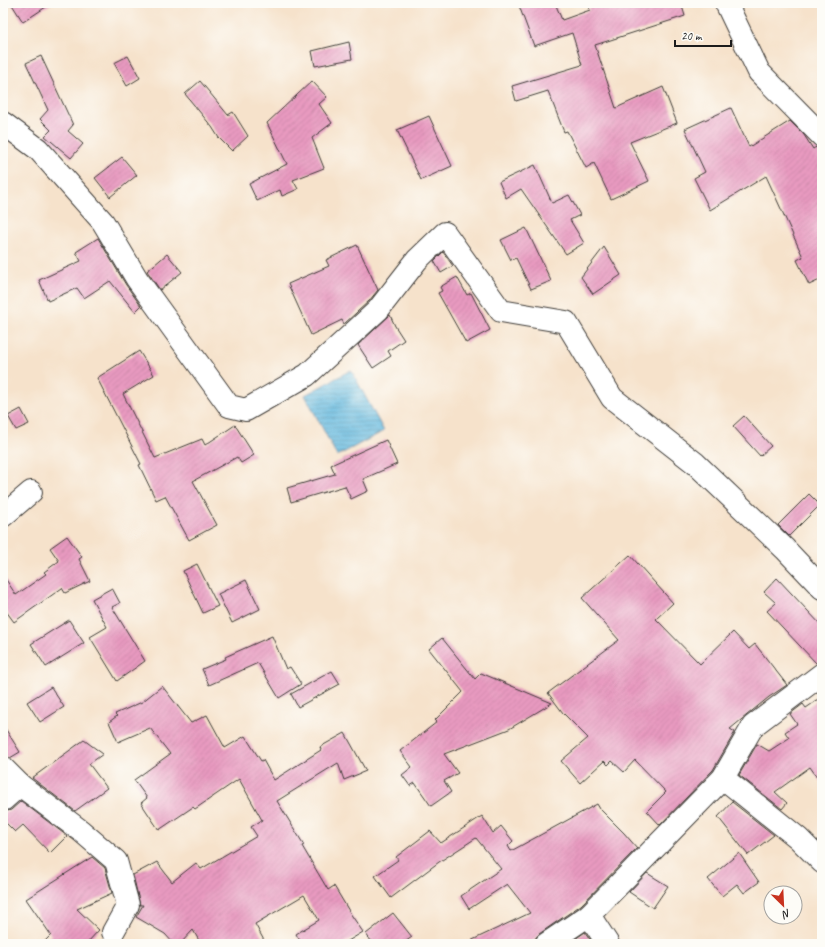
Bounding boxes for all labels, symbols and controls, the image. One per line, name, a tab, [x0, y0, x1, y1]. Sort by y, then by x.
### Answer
scale bar	[675, 22, 731, 48]
text: 20 m	[681, 28, 703, 44]
north arrow	[763, 885, 803, 925]
text: N	[779, 906, 793, 923]

